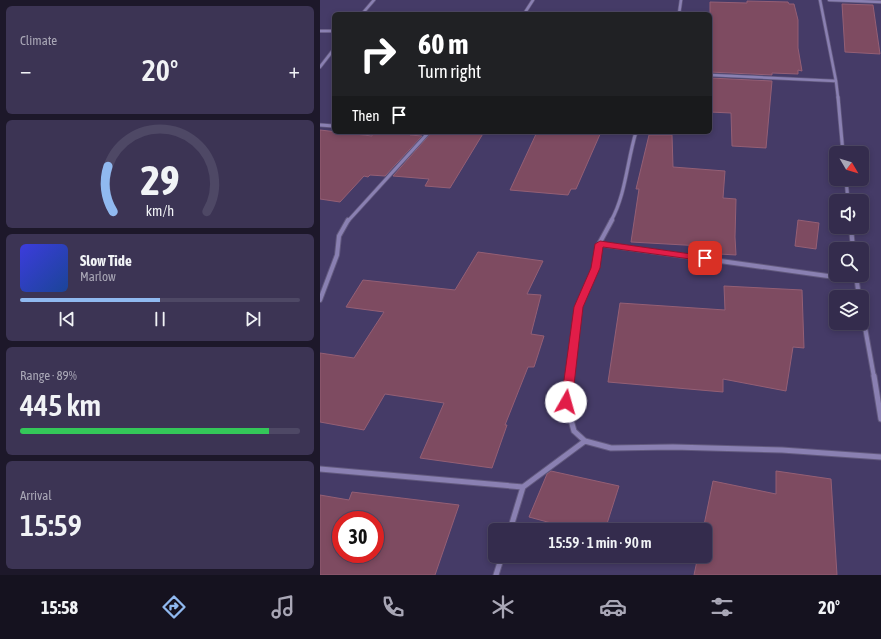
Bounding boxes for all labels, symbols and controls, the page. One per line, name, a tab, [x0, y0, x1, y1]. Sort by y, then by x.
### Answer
icon: right	[352, 28, 404, 80]
text: 60 m	[418, 28, 468, 60]
text: Climate	[20, 33, 57, 48]
text: 20°	[142, 53, 178, 87]
text: −	[20, 57, 31, 83]
text: +	[289, 57, 300, 83]
text: Turn right	[418, 61, 481, 82]
icon: arrive	[388, 104, 410, 126]
text: Then	[352, 107, 380, 124]
north arrow	[829, 146, 869, 186]
map controls	[829, 146, 869, 330]
text: 29	[140, 155, 180, 203]
button: sound	[829, 194, 869, 234]
text: km/h	[146, 202, 174, 218]
pin	[688, 241, 722, 275]
button: search	[829, 242, 869, 282]
icon: arrive	[694, 247, 716, 269]
text: Slow Tide	[80, 252, 132, 269]
text: Marlow	[80, 269, 116, 284]
button: layers	[829, 290, 869, 330]
icon: previous	[56, 308, 78, 330]
icon: pause	[149, 308, 171, 330]
icon: next	[242, 308, 264, 330]
text: Range · 89%	[20, 368, 77, 383]
position arrow	[545, 381, 587, 423]
text: 445 km	[20, 388, 101, 422]
text: Arrival	[20, 488, 52, 503]
text: 15:59	[20, 508, 82, 542]
speed limit sign: 30	[332, 511, 384, 563]
text: 15:59 · 1 min · 90 m	[548, 534, 652, 551]
icon: directions	[160, 593, 188, 621]
icon: music	[269, 593, 297, 621]
icon: phone	[379, 593, 407, 621]
icon: climate	[489, 593, 517, 621]
icon: car	[599, 593, 627, 621]
icon: filters	[708, 593, 736, 621]
text: 15:58	[41, 597, 78, 618]
text: 20°	[818, 597, 840, 618]

